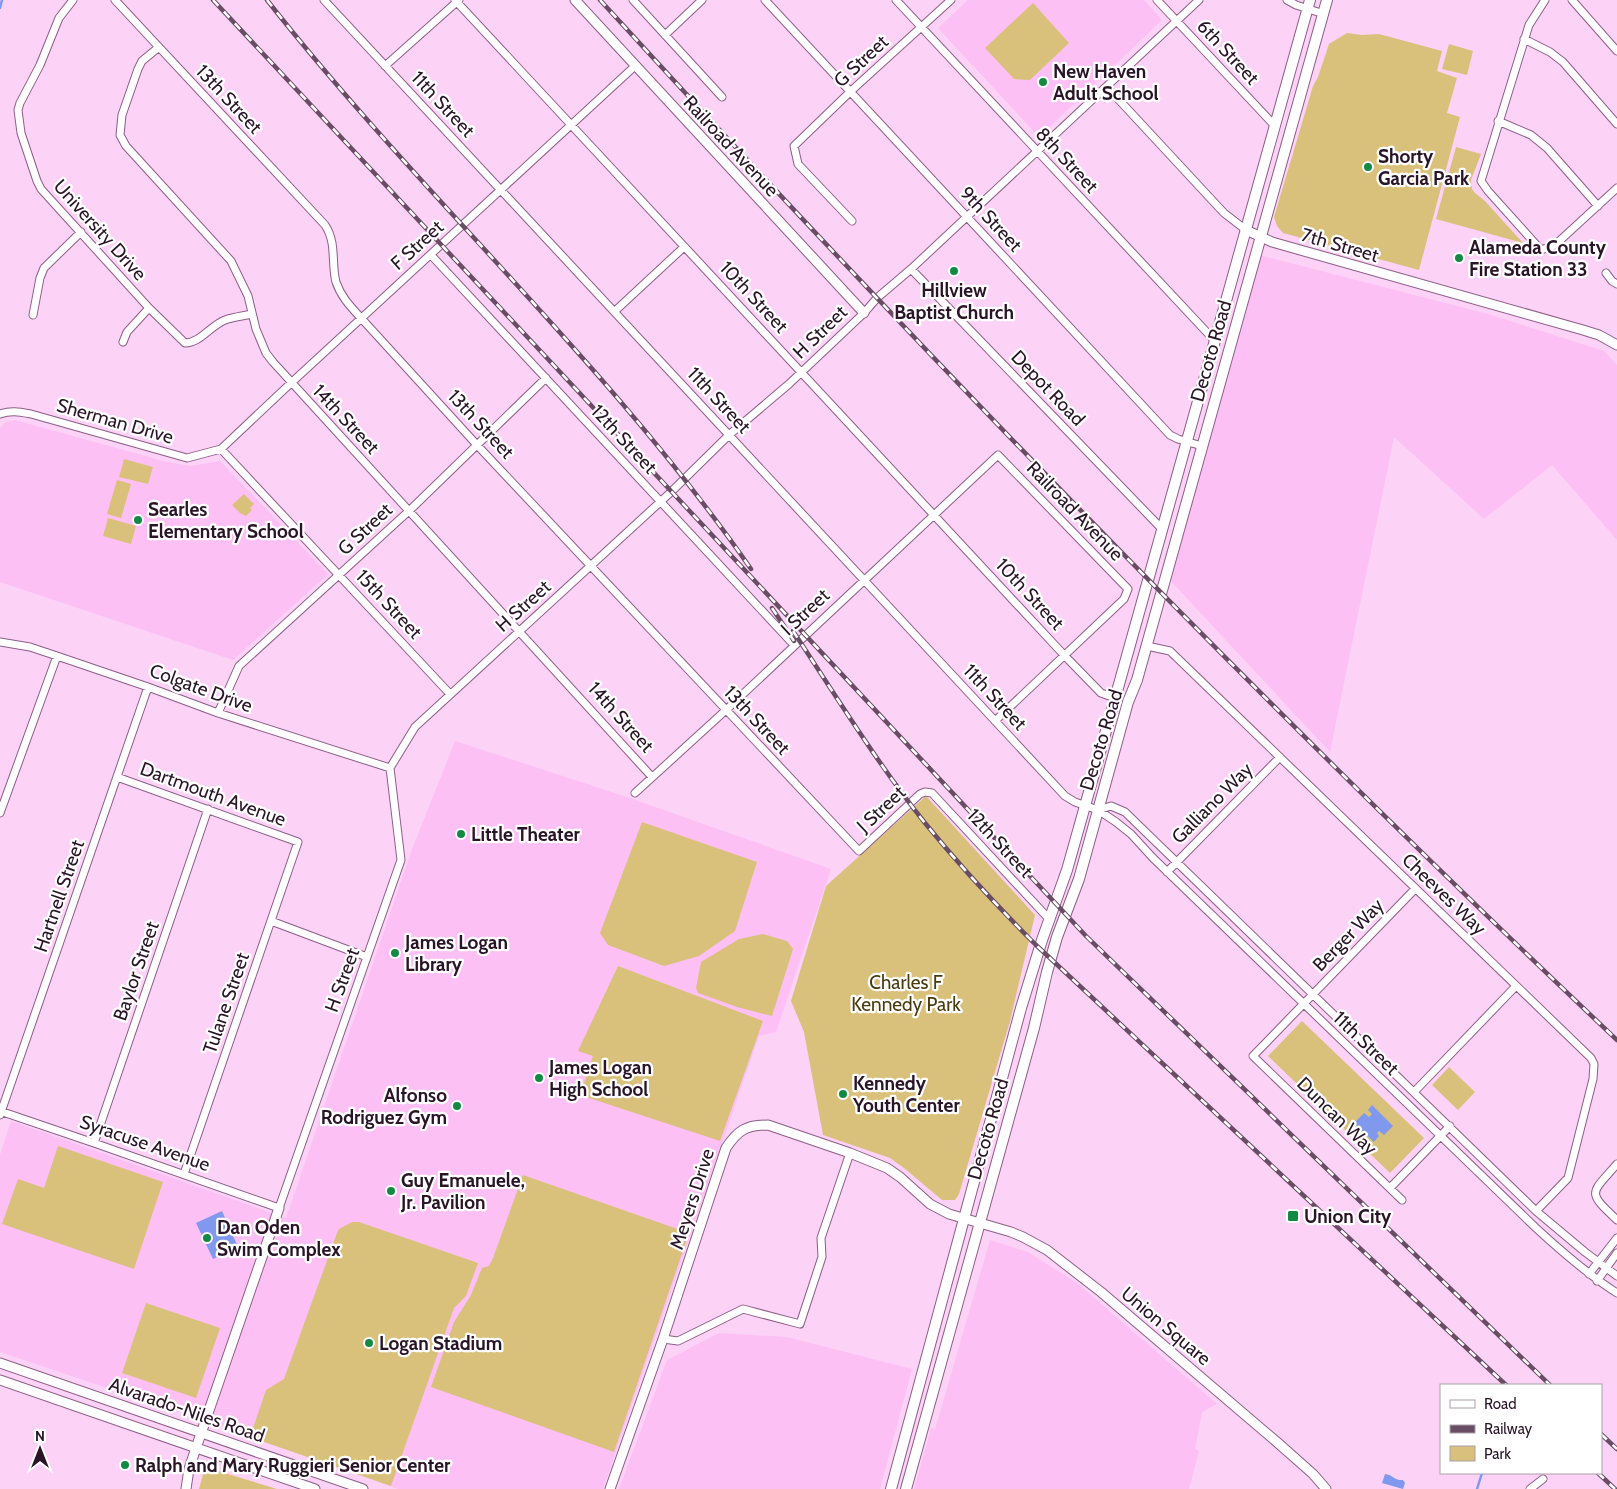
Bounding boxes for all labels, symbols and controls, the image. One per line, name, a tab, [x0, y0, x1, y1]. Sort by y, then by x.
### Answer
street label: 6th Street	[1192, 15, 1264, 90]
street label: G Street	[829, 30, 893, 92]
street label: 13th Street	[191, 60, 267, 139]
place label: New Haven Adult School	[1053, 60, 1159, 105]
street label: 11th Street	[407, 66, 480, 142]
marker: New Haven Adult School	[1037, 76, 1049, 88]
street label: Railroad Avenue	[678, 91, 784, 201]
street label: 8th Street	[1031, 122, 1104, 198]
place label: Shorty Garcia Park	[1378, 145, 1470, 190]
marker: Shorty Garcia Park	[1362, 161, 1374, 173]
street label: University Drive	[49, 175, 151, 285]
street label: 9th Street	[955, 182, 1027, 257]
street label: F Street	[386, 215, 449, 275]
street label: 7th Street	[1299, 223, 1382, 267]
place label: Alameda County Fire Station 33	[1469, 236, 1607, 281]
marker: Alameda County Fire Station 33	[1453, 252, 1465, 264]
street label: 10th Street	[715, 257, 793, 338]
marker: Hillview Baptist Church	[948, 265, 960, 277]
place label: Hillview Baptist Church	[894, 279, 1014, 324]
street label: Decoto Road	[1186, 298, 1236, 404]
street label: H Street	[788, 300, 852, 363]
street label: Depot Road	[1006, 345, 1090, 431]
street label: 11th Street	[683, 362, 756, 438]
street label: 14th Street	[308, 379, 384, 459]
street label: 13th Street	[443, 385, 519, 464]
street label: Sherman Drive	[54, 393, 176, 449]
street label: 12th Street	[586, 400, 662, 479]
street label: Railroad Avenue	[1022, 456, 1128, 566]
place label: Searles Elementary School	[148, 498, 304, 543]
street label: G Street	[333, 498, 397, 560]
marker: Searles Elementary School	[132, 514, 144, 526]
street label: 10th Street	[991, 554, 1069, 635]
street label: 15th Street	[351, 565, 427, 644]
street label: H Street	[491, 575, 556, 637]
street label: I Street	[776, 583, 834, 640]
street label: Colgate Drive	[146, 659, 256, 717]
street label: 11th Street	[959, 659, 1032, 735]
street label: 14th Street	[583, 677, 659, 757]
street label: 13th Street	[719, 681, 795, 760]
street label: Decoto Road	[1075, 687, 1127, 793]
street label: Dartmouth Avenue	[137, 757, 289, 831]
street label: Galliano Way	[1167, 757, 1258, 848]
street label: J Street	[851, 780, 910, 838]
street label: 12th Street	[962, 804, 1038, 883]
place label: Little Theater	[471, 823, 580, 846]
marker: Little Theater	[455, 828, 467, 840]
street label: Hartnell Street	[29, 836, 89, 955]
street label: Cheeves Way	[1397, 848, 1491, 940]
street label: Berger Way	[1308, 894, 1388, 976]
street label: Baylor Street	[108, 918, 164, 1024]
place label: James Logan Library	[404, 931, 508, 976]
street label: H Street	[320, 944, 364, 1015]
marker: James Logan Library	[389, 947, 401, 959]
street label: Tulane Street	[198, 949, 254, 1057]
park label: Charles F Kennedy Park	[851, 971, 961, 1016]
street label: 11th Street	[1328, 1006, 1404, 1080]
place label: James Logan High School	[548, 1056, 652, 1101]
marker: James Logan High School	[533, 1072, 545, 1084]
place label: Kennedy Youth Center	[852, 1072, 960, 1117]
street label: Duncan Way	[1292, 1072, 1382, 1160]
street label: Decoto Road	[963, 1076, 1013, 1182]
place label: Alfonso Rodriguez Gym	[321, 1084, 447, 1129]
marker: Kennedy Youth Center	[837, 1088, 849, 1100]
marker: Alfonso Rodriguez Gym	[451, 1100, 463, 1112]
street label: Syracuse Avenue	[77, 1110, 213, 1176]
street label: Meyers Drive	[665, 1145, 719, 1252]
place label: Guy Emanuele, Jr. Pavilion	[400, 1169, 525, 1214]
marker: Guy Emanuele, Jr. Pavilion	[385, 1185, 397, 1197]
place label: Union City	[1304, 1205, 1392, 1228]
marker: Union City	[1286, 1209, 1300, 1223]
place label: Dan Oden Swim Complex	[217, 1216, 341, 1261]
marker: Dan Oden Swim Complex	[201, 1232, 213, 1244]
street label: Union Square	[1117, 1282, 1216, 1370]
place label: Logan Stadium	[379, 1332, 502, 1355]
marker: Logan Stadium	[363, 1337, 375, 1349]
street label: Alvarado-Niles Road	[106, 1373, 268, 1447]
legend	[1440, 1384, 1602, 1474]
text: Road	[1484, 1395, 1517, 1413]
text: Railway	[1484, 1420, 1533, 1438]
north arrow	[15, 1424, 65, 1474]
text: N	[35, 1427, 45, 1445]
text: Park	[1484, 1445, 1511, 1463]
place label: Ralph and Mary Ruggieri Senior Center	[135, 1454, 451, 1477]
marker: Ralph and Mary Ruggieri Senior Center	[119, 1459, 131, 1471]

